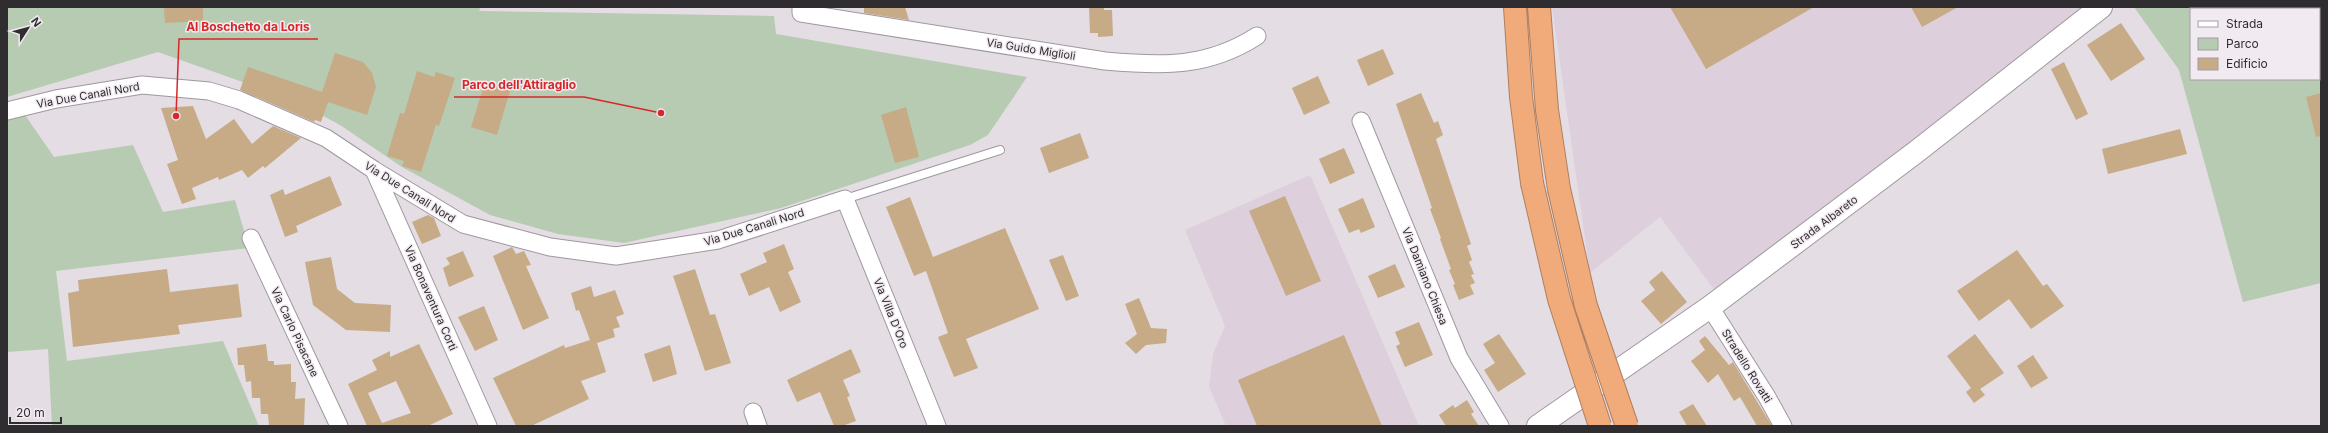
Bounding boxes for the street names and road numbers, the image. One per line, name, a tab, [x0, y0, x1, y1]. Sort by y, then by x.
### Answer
street label: Via Guido Miglioli	[985, 35, 1077, 63]
street label: Via Due Canali Nord	[35, 79, 141, 111]
street label: Via Due Canali Nord	[362, 158, 458, 226]
street label: Strada Albareto	[1788, 192, 1861, 252]
street label: Via Due Canali Nord	[702, 205, 806, 249]
street label: Via Damiano Chiesa	[1399, 225, 1451, 327]
street label: Via Bonaventura Corti	[402, 243, 460, 353]
street label: Via Villa D'Oro	[871, 276, 912, 351]
street label: Via Carlo Pisacane	[268, 285, 322, 379]
street label: Stradello Rovatti	[1719, 327, 1775, 405]

